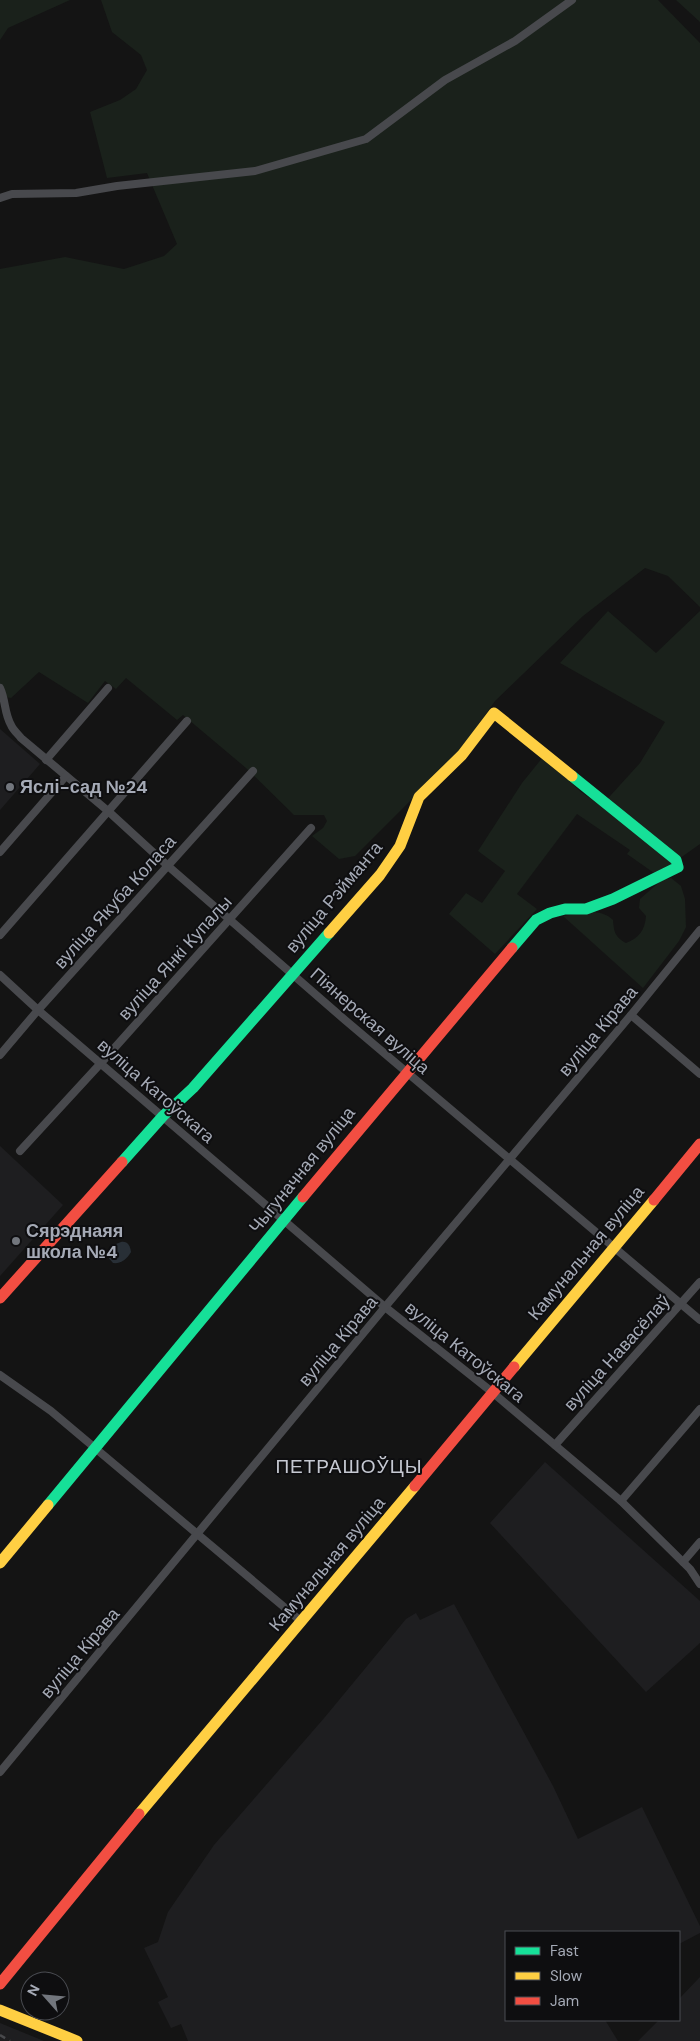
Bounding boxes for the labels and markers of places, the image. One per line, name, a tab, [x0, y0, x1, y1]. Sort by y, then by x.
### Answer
place label: Яслі-сад №24	[20, 775, 148, 799]
marker: Яслі-сад №24	[4, 781, 16, 793]
place label: Сярэднаяя школа №4	[26, 1219, 123, 1264]
marker: Сярэднаяя школа №4	[10, 1235, 22, 1247]

